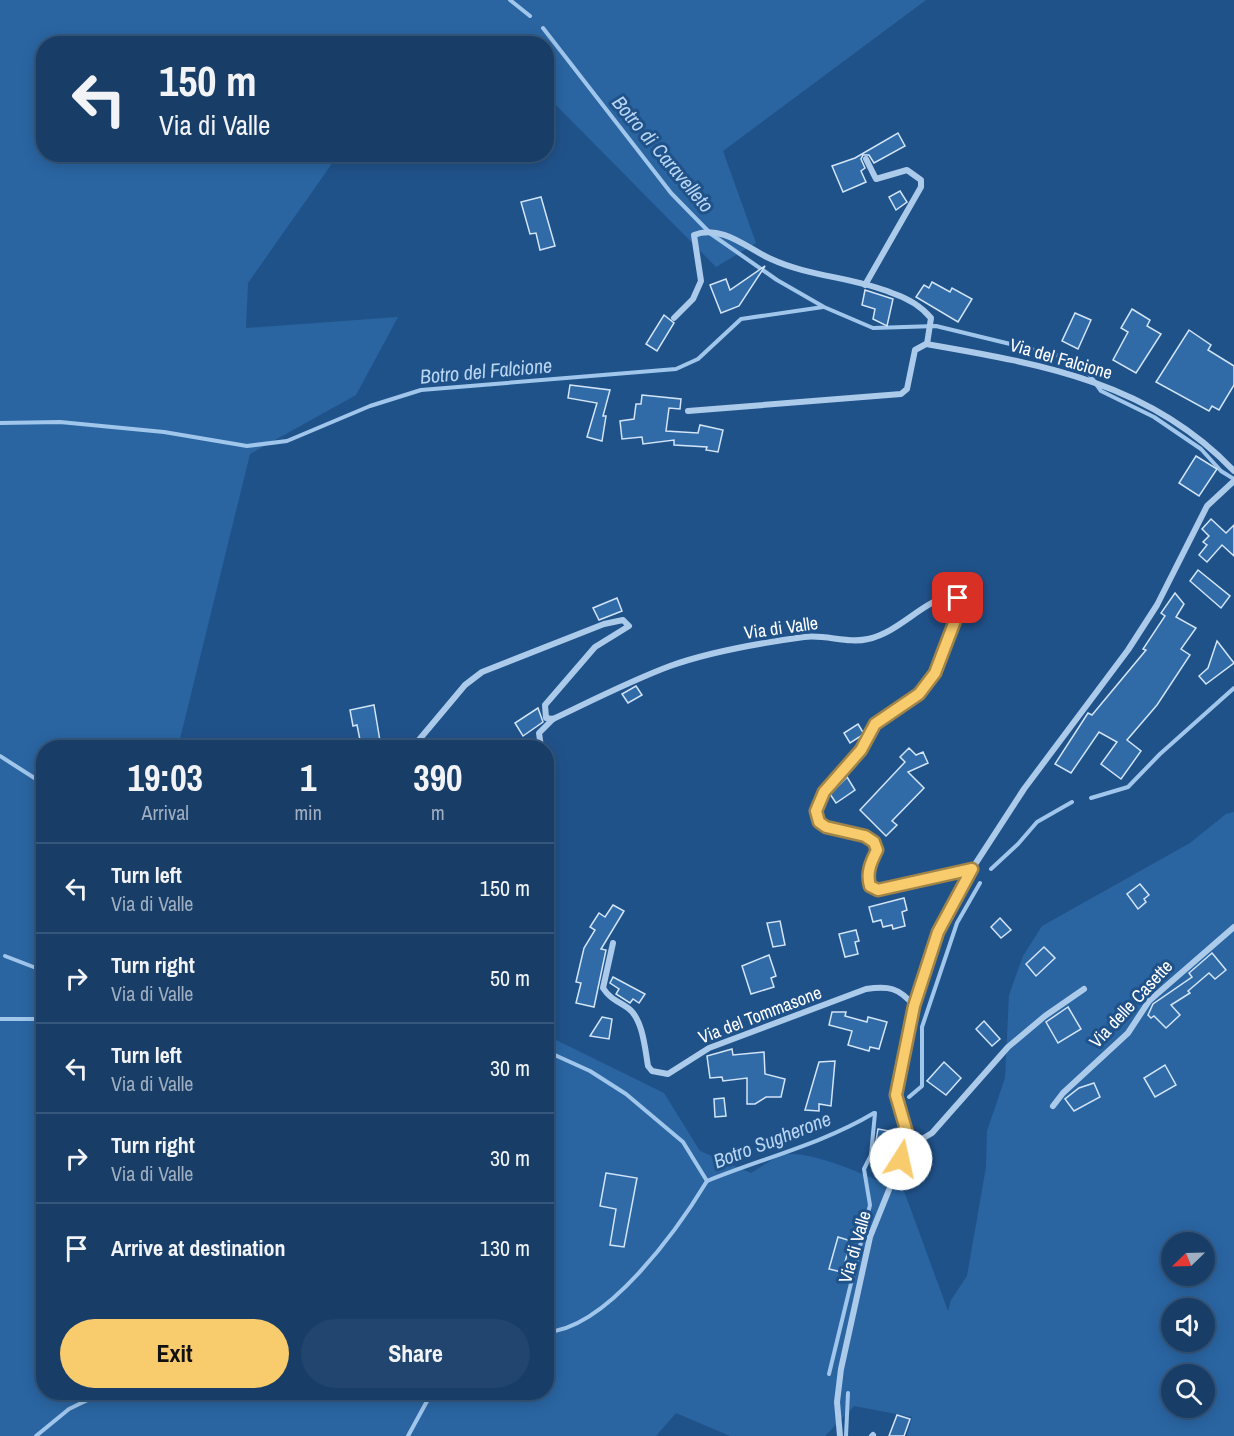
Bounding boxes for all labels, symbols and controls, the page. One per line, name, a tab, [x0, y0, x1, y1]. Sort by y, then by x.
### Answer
text: 150 m	[159, 53, 257, 109]
icon: left	[60, 60, 138, 138]
water label: Botro di Caravelleto	[606, 89, 720, 218]
text: Via di Valle	[159, 107, 270, 143]
street label: Via del Falcione	[1007, 332, 1115, 385]
water label: Botro del Falcione	[419, 351, 553, 390]
pin	[932, 572, 983, 623]
icon: arrive	[941, 581, 974, 614]
street label: Via di Valle	[742, 610, 819, 645]
text: 19:03	[127, 754, 203, 802]
text: 1	[300, 754, 316, 802]
text: 390	[413, 754, 463, 802]
text: Arrival	[142, 799, 189, 826]
text: min	[294, 799, 322, 826]
text: m	[431, 799, 445, 826]
text: Turn left	[111, 860, 182, 890]
icon: left	[60, 872, 93, 905]
text: 150 m	[480, 873, 530, 903]
text: Via di Valle	[111, 890, 193, 917]
text: Turn right	[111, 950, 195, 980]
street label: Via delle Casette	[1083, 954, 1178, 1053]
icon: right	[60, 962, 93, 995]
text: 50 m	[490, 963, 530, 993]
text: Via di Valle	[111, 980, 193, 1007]
street label: Via del Tommasone	[695, 980, 825, 1049]
text: Turn left	[111, 1040, 182, 1070]
icon: left	[60, 1052, 93, 1085]
text: 30 m	[490, 1053, 530, 1083]
text: Via di Valle	[111, 1070, 193, 1097]
water label: Botro Sugherone	[709, 1105, 835, 1174]
position arrow	[869, 1127, 933, 1191]
text: Turn right	[111, 1130, 195, 1160]
icon: right	[60, 1142, 93, 1175]
text: 30 m	[490, 1143, 530, 1173]
text: Via di Valle	[111, 1160, 193, 1187]
street label: Via di Valle	[832, 1208, 877, 1286]
icon: arrive	[60, 1232, 93, 1265]
north arrow	[1161, 1232, 1215, 1286]
map controls	[1161, 1232, 1215, 1418]
text: Arrive at destination	[111, 1233, 285, 1263]
text: 130 m	[480, 1233, 530, 1263]
button: sound	[1161, 1298, 1215, 1352]
button: Exit	[60, 1319, 289, 1388]
button: Share	[301, 1319, 530, 1388]
button: search	[1161, 1364, 1215, 1418]

